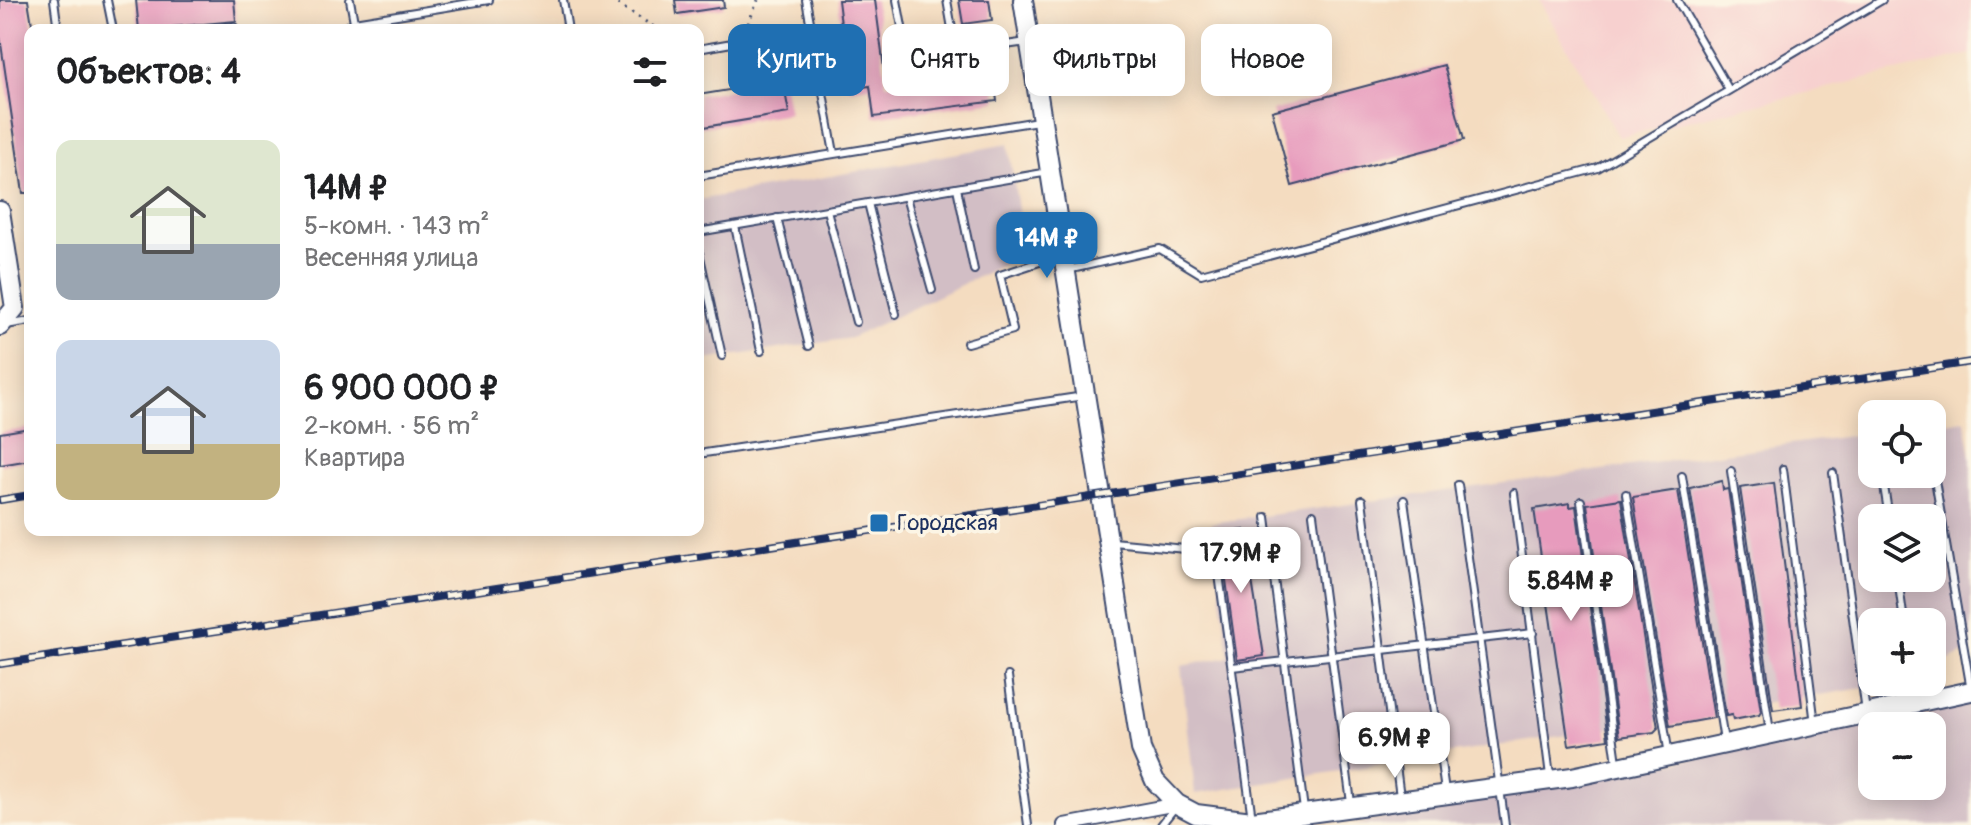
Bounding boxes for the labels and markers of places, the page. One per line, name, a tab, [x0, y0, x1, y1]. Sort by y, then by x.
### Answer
pin: 14M ₽	[991, 212, 1103, 280]
place label: Городская	[897, 509, 998, 537]
marker: Городская	[868, 512, 890, 534]
pin: 17.9M ₽	[1167, 527, 1315, 595]
pin: 5.84M ₽	[1497, 555, 1645, 623]
pin: 6.9M ₽	[1330, 712, 1460, 780]

